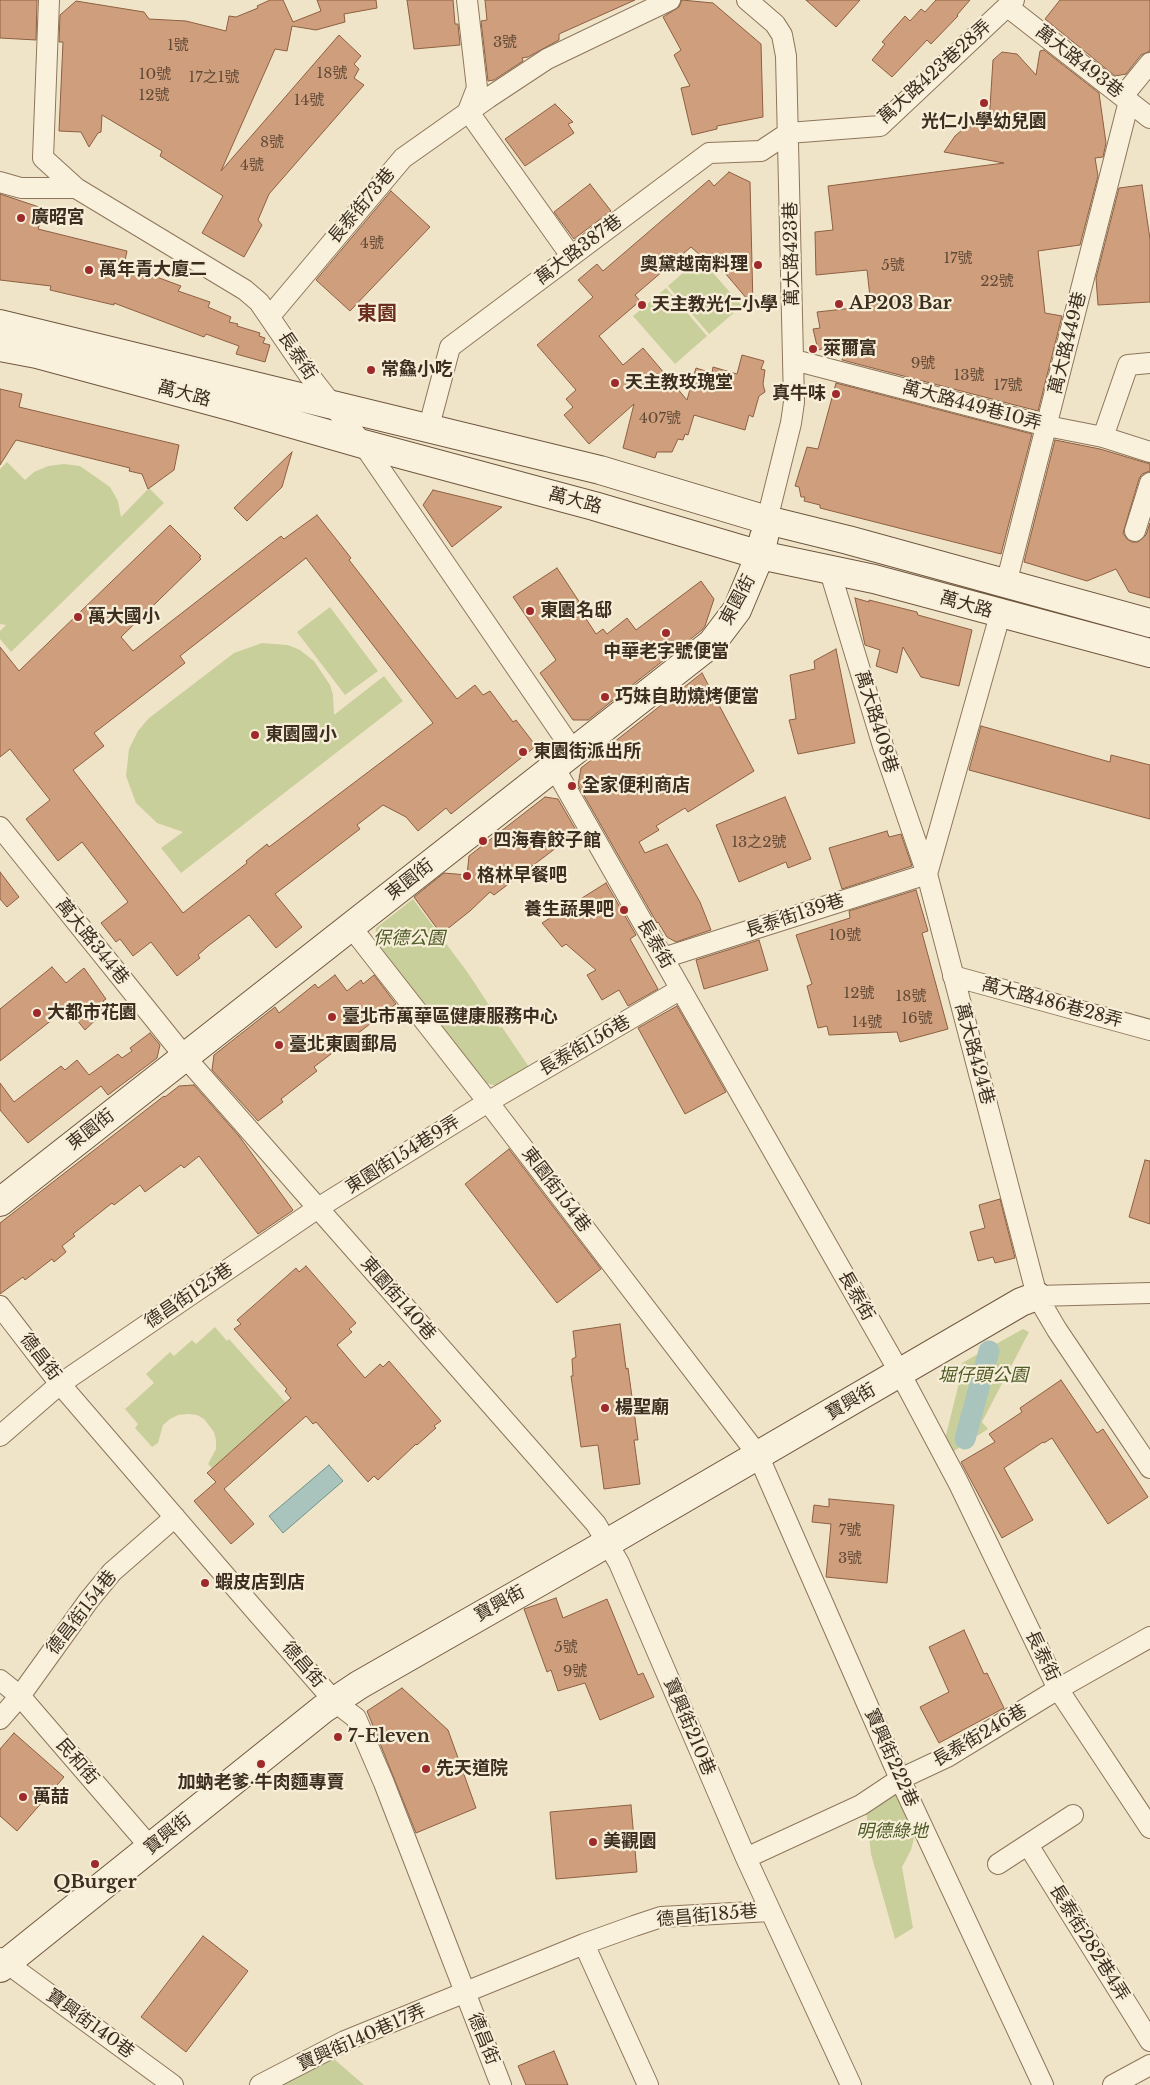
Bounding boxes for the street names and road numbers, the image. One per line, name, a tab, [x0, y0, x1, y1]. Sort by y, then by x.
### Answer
street label: 萬大路423巷28弄	[874, 16, 996, 128]
street label: 萬大路493巷	[1031, 21, 1127, 103]
street label: 長泰街73巷	[324, 164, 400, 248]
street label: 萬大路423巷	[780, 201, 804, 307]
street label: 萬大路387巷	[531, 210, 627, 290]
street label: 萬大路449巷	[1045, 290, 1091, 396]
street label: 長泰街	[273, 328, 321, 384]
street label: 萬大路	[155, 377, 213, 411]
street label: 萬大路449巷10弄	[900, 377, 1044, 435]
street label: 萬大路	[546, 484, 604, 518]
street label: 東園街	[716, 571, 760, 629]
street label: 萬大路	[937, 587, 995, 623]
street label: 萬大路408巷	[850, 668, 902, 776]
street label: 東園街	[382, 855, 438, 905]
street label: 長泰街139巷	[743, 890, 847, 942]
street label: 萬大路344巷	[51, 895, 133, 989]
street label: 長泰街	[632, 915, 678, 973]
street label: 萬大路486巷28弄	[979, 974, 1125, 1032]
street label: 萬大路424巷	[950, 1001, 998, 1107]
street label: 長泰街156巷	[536, 1011, 634, 1081]
street label: 東園街	[63, 1105, 119, 1155]
street label: 東園街154巷9弄	[342, 1111, 464, 1199]
street label: 東園街154巷	[517, 1143, 595, 1237]
street label: 東園街140巷	[356, 1253, 440, 1345]
street label: 德昌街125巷	[141, 1259, 237, 1333]
street label: 長泰街	[833, 1267, 879, 1325]
street label: 德昌街	[15, 1329, 65, 1385]
street label: 寶興街	[822, 1379, 880, 1425]
street label: 德昌街154巷	[42, 1567, 122, 1659]
street label: 寶興街	[471, 1581, 529, 1627]
street label: 長泰街	[1020, 1627, 1064, 1685]
street label: 德昌街	[277, 1638, 329, 1692]
street label: 寶興街210巷	[659, 1675, 719, 1779]
street label: 長泰街246巷	[929, 1700, 1031, 1772]
street label: 寶興街222巷	[860, 1706, 922, 1810]
street label: 民和街	[51, 1735, 103, 1789]
street label: 寶興街	[140, 1809, 196, 1859]
street label: 長泰街282巷4弄	[1044, 1881, 1134, 2005]
street label: 德昌街185巷	[656, 1901, 758, 1931]
street label: 寶興街140巷	[42, 1985, 138, 2063]
street label: 寶興街140巷17弄	[294, 2000, 430, 2076]
street label: 德昌街	[463, 2010, 503, 2068]

